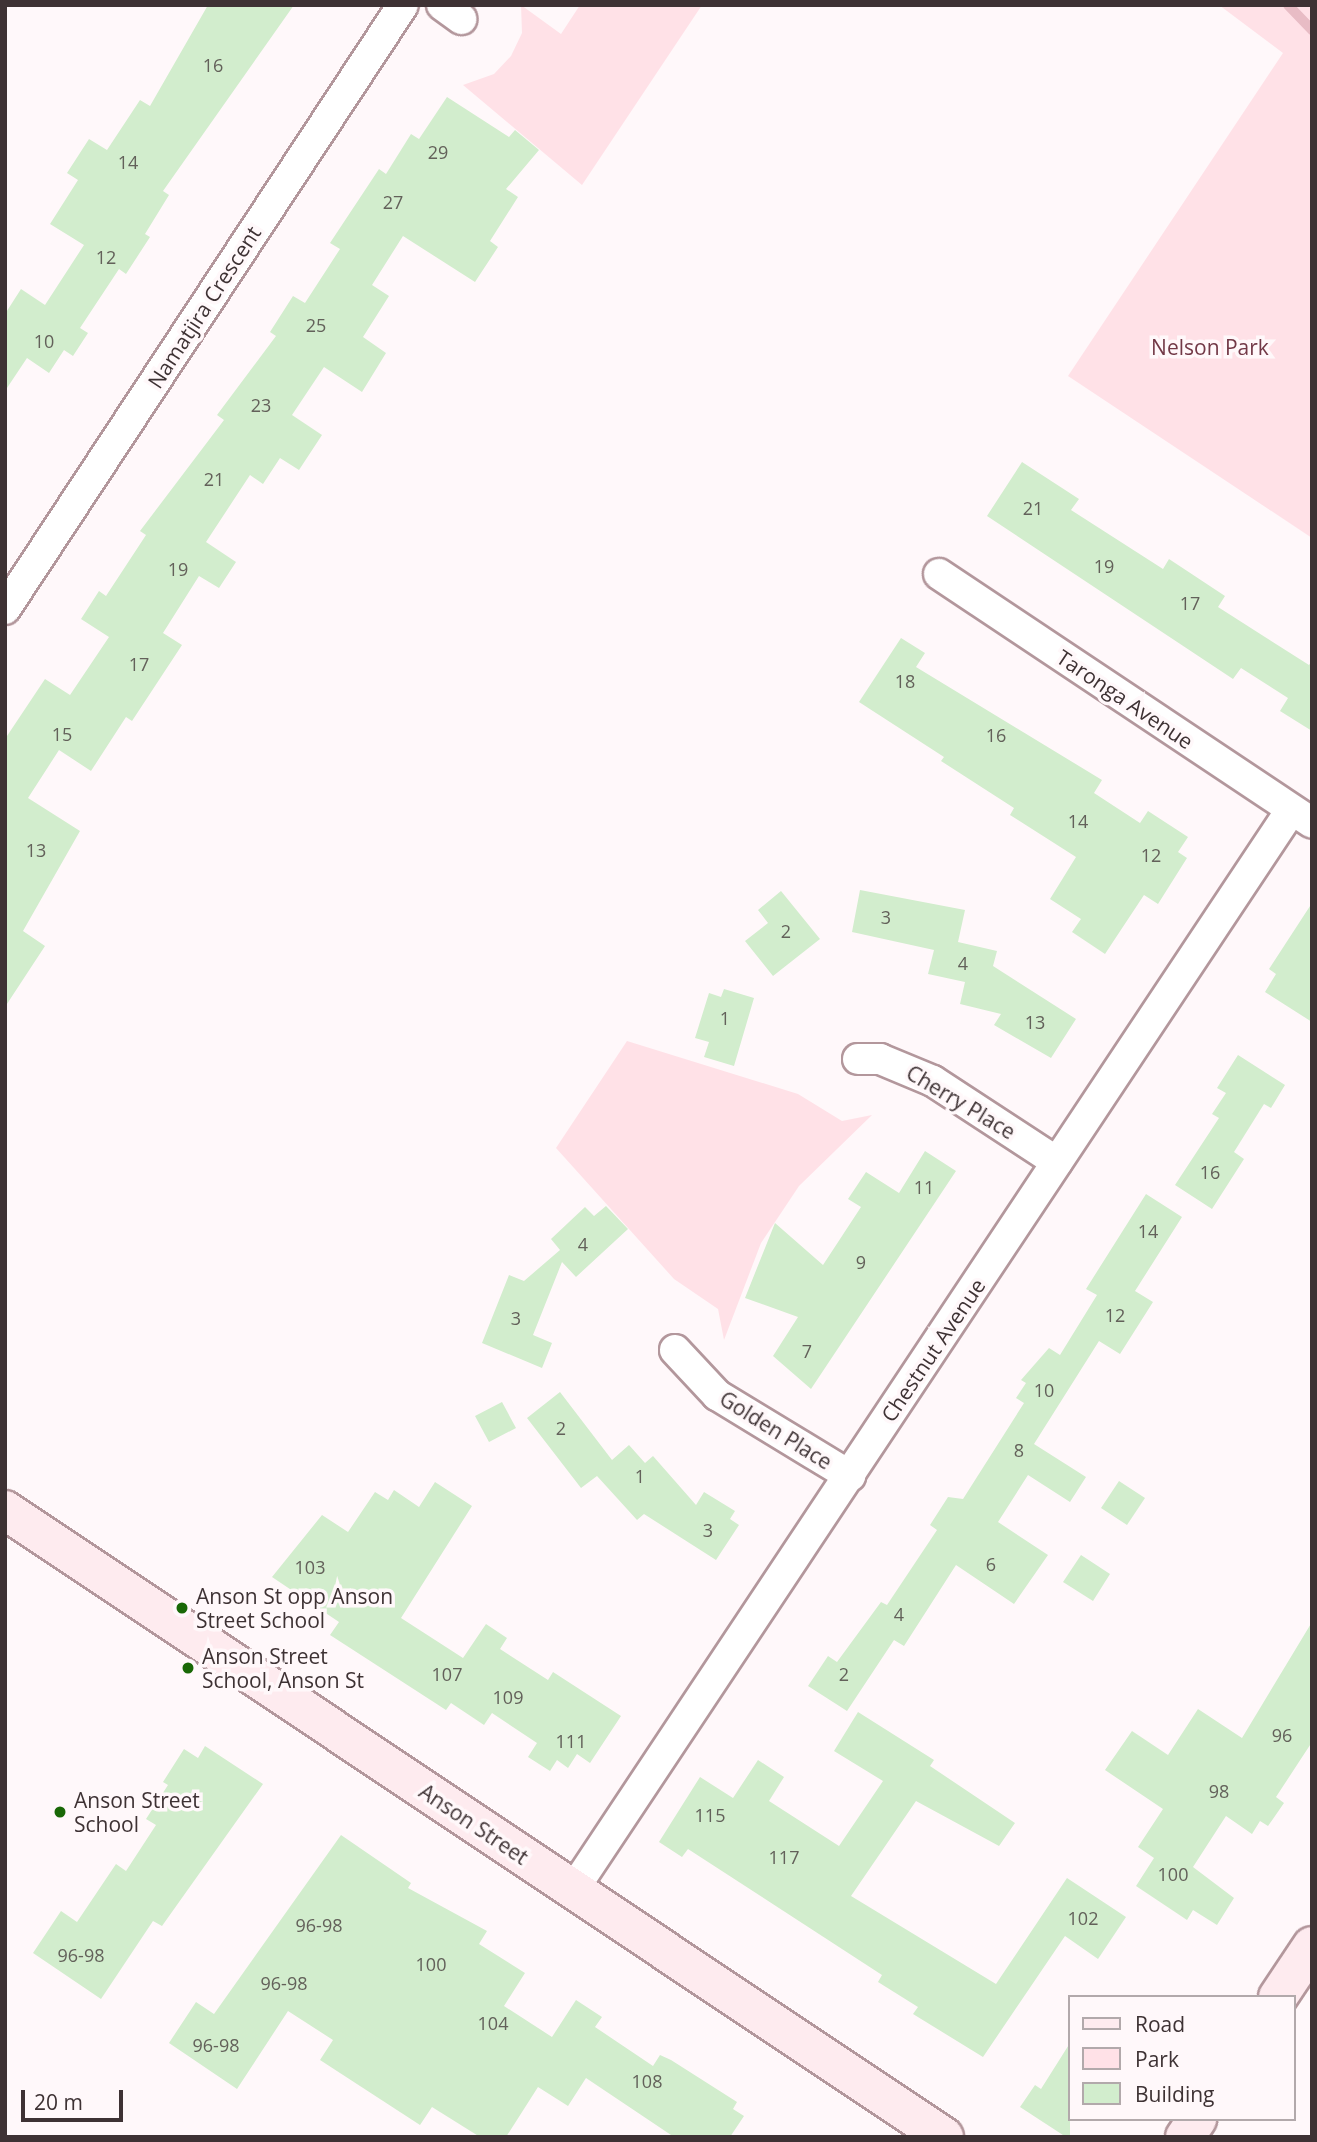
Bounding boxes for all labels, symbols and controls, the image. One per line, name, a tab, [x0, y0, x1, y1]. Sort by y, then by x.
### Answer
house number: 16	[203, 54, 223, 76]
house number: 29	[428, 141, 448, 163]
house number: 14	[118, 151, 138, 173]
house number: 27	[383, 191, 403, 213]
street label: Namatjira Crescent	[142, 221, 266, 393]
house number: 12	[96, 246, 116, 268]
house number: 25	[306, 314, 326, 336]
house number: 10	[34, 330, 54, 352]
park label: Nelson Park	[1151, 334, 1269, 360]
house number: 23	[251, 394, 271, 416]
house number: 21	[204, 468, 224, 490]
house number: 21	[1023, 497, 1043, 519]
house number: 19	[1094, 555, 1114, 577]
house number: 19	[168, 558, 188, 580]
house number: 17	[1180, 592, 1200, 614]
street label: Taronga Avenue	[1052, 644, 1198, 754]
house number: 17	[129, 653, 149, 675]
house number: 18	[895, 670, 915, 692]
house number: 15	[52, 723, 72, 745]
house number: 16	[986, 724, 1006, 746]
house number: 14	[1068, 810, 1088, 832]
house number: 13	[26, 839, 46, 861]
house number: 12	[1141, 844, 1161, 866]
house number: 3	[881, 906, 891, 928]
house number: 2	[781, 920, 791, 942]
house number: 4	[958, 952, 968, 974]
house number: 1	[720, 1007, 730, 1029]
house number: 13	[1025, 1011, 1045, 1033]
street label: Cherry Place	[902, 1060, 1020, 1144]
house number: 16	[1200, 1161, 1220, 1183]
house number: 11	[914, 1176, 934, 1198]
house number: 14	[1138, 1220, 1158, 1242]
house number: 4	[578, 1233, 588, 1255]
house number: 9	[856, 1251, 866, 1273]
street label: Chestnut Avenue	[876, 1274, 990, 1426]
house number: 12	[1105, 1304, 1125, 1326]
house number: 3	[511, 1307, 521, 1329]
house number: 7	[802, 1340, 812, 1362]
house number: 10	[1034, 1379, 1054, 1401]
street label: Golden Place	[715, 1385, 837, 1475]
house number: 2	[556, 1417, 566, 1439]
house number: 8	[1014, 1439, 1024, 1461]
house number: 1	[635, 1465, 645, 1487]
house number: 3	[703, 1519, 713, 1541]
house number: 6	[986, 1553, 996, 1575]
house number: 103	[295, 1556, 325, 1578]
place label: Anson St opp Anson Street School	[196, 1583, 393, 1633]
marker: Anson St opp Anson Street School	[174, 1600, 190, 1616]
house number: 4	[894, 1603, 904, 1625]
place label: Anson Street School, Anson St	[202, 1643, 364, 1693]
marker: Anson Street School, Anson St	[180, 1660, 196, 1676]
house number: 107	[432, 1663, 462, 1685]
house number: 2	[839, 1663, 849, 1685]
house number: 109	[493, 1686, 523, 1708]
house number: 96	[1272, 1724, 1292, 1746]
house number: 111	[556, 1730, 586, 1752]
street label: Anson Street	[415, 1778, 533, 1870]
house number: 98	[1209, 1780, 1229, 1802]
place label: Anson Street School	[74, 1787, 200, 1837]
marker: Anson Street School	[52, 1804, 68, 1820]
house number: 115	[695, 1804, 725, 1826]
house number: 117	[769, 1846, 799, 1868]
house number: 100	[1158, 1863, 1188, 1885]
house number: 102	[1068, 1907, 1098, 1929]
house number: 96-98	[296, 1914, 342, 1936]
house number: 96-98	[58, 1944, 104, 1966]
house number: 100	[416, 1953, 446, 1975]
house number: 96-98	[261, 1972, 307, 1994]
legend	[1068, 1995, 1296, 2121]
text: Road	[1135, 2010, 1185, 2038]
house number: 104	[478, 2012, 508, 2034]
house number: 96-98	[193, 2034, 239, 2056]
text: Park	[1135, 2045, 1179, 2073]
house number: 108	[632, 2070, 662, 2092]
scale bar	[24, 2076, 126, 2120]
text: Building	[1135, 2080, 1214, 2108]
text: 20 m	[34, 2088, 83, 2116]

